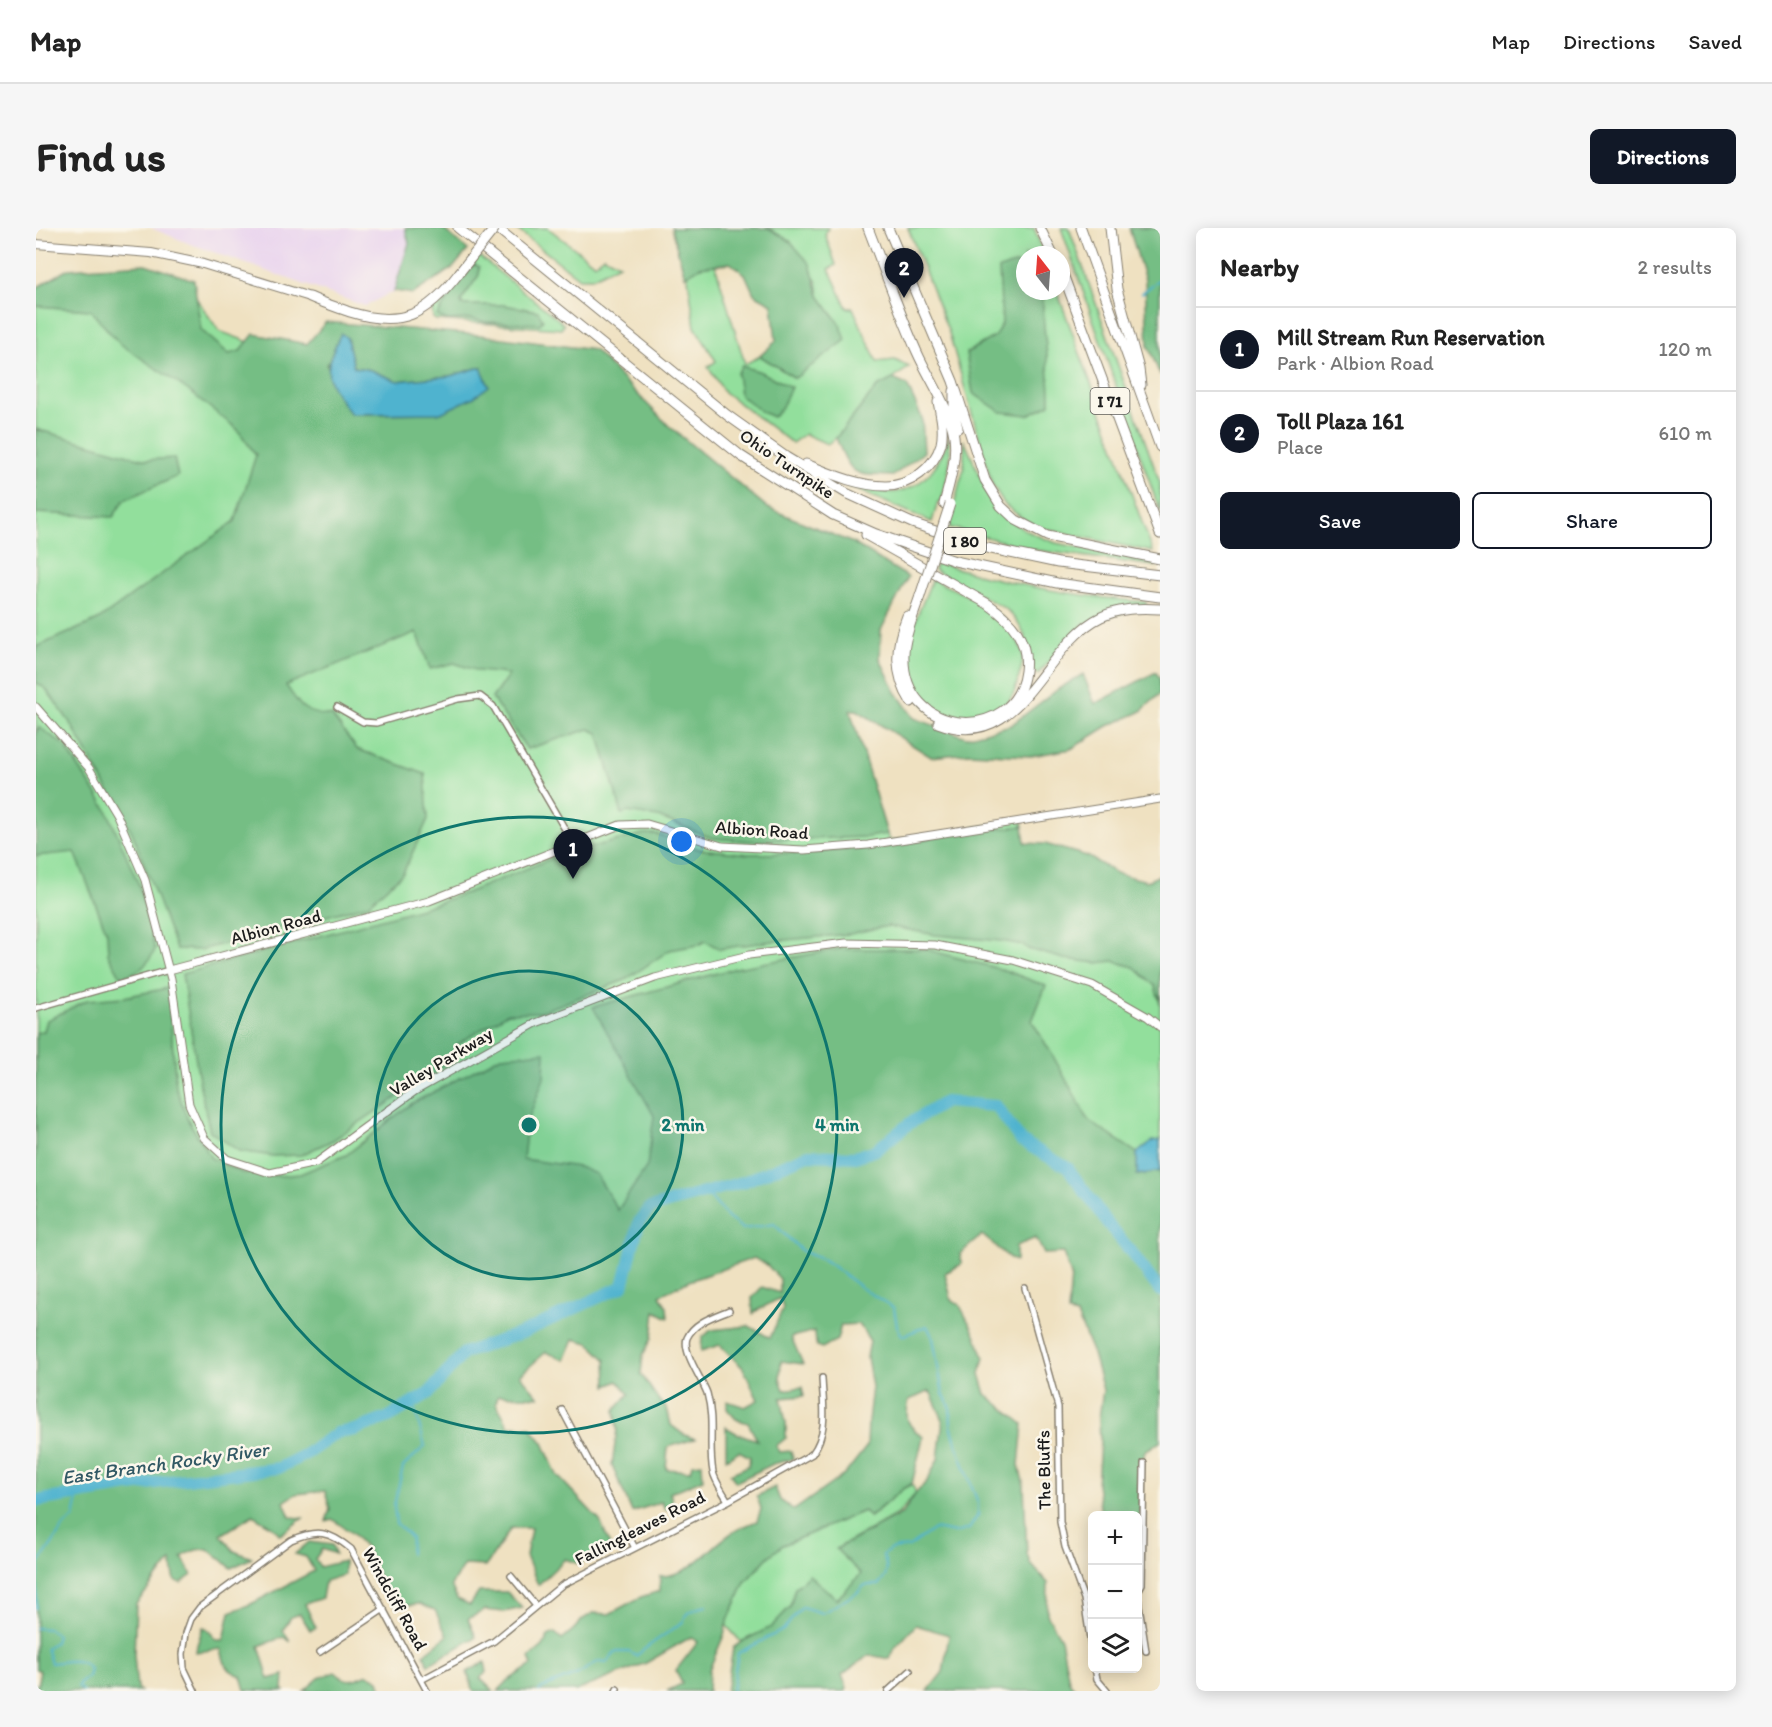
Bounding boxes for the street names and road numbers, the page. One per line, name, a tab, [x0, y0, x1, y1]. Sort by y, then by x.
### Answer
road number: I 71	[1090, 388, 1130, 414]
street label: Ohio Turnpike	[735, 424, 839, 504]
road number: I 80	[944, 528, 986, 554]
street label: Albion Road	[715, 816, 809, 844]
street label: Albion Road	[228, 904, 324, 950]
street label: Valley Parkway	[385, 1022, 497, 1101]
street label: The Bluffs	[1032, 1430, 1056, 1510]
street label: Fallingleaves Road	[571, 1485, 709, 1570]
street label: Windcliff Road	[358, 1544, 432, 1654]

